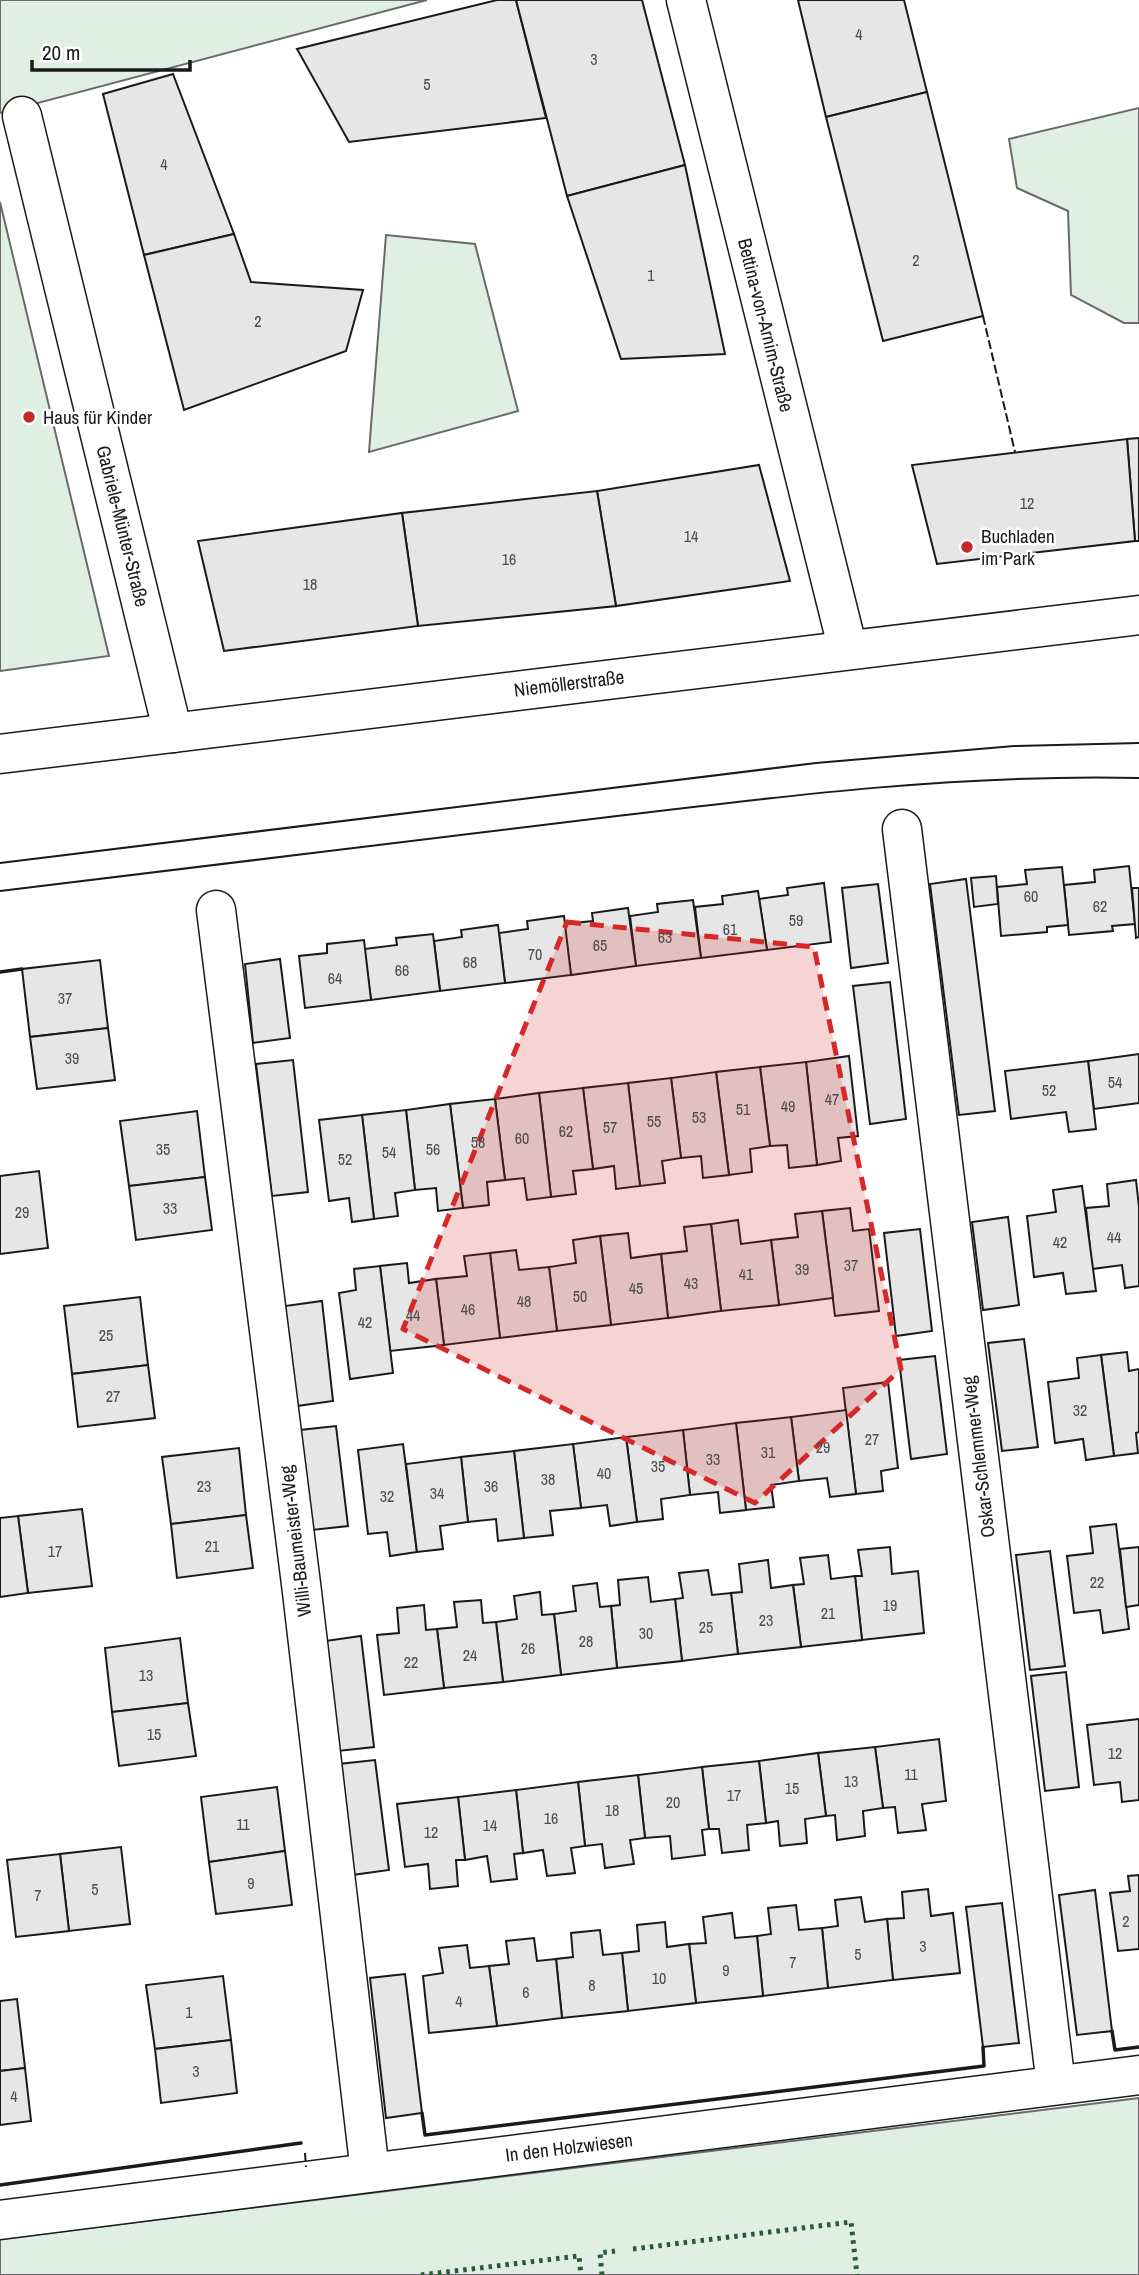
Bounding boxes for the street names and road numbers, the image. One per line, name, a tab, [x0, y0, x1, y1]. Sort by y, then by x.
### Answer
street label: Bettina-von-Arnim-Straße	[732, 235, 800, 415]
street label: Gabriele-Münter-Straße	[90, 443, 156, 609]
street label: Niemöllerstraße	[512, 663, 626, 703]
street label: Oskar-Schlemmer-Weg	[955, 1374, 1001, 1539]
street label: Willi-Baumeister-Weg	[273, 1464, 317, 1618]
street label: In den Holzwiesen	[504, 2126, 634, 2168]

